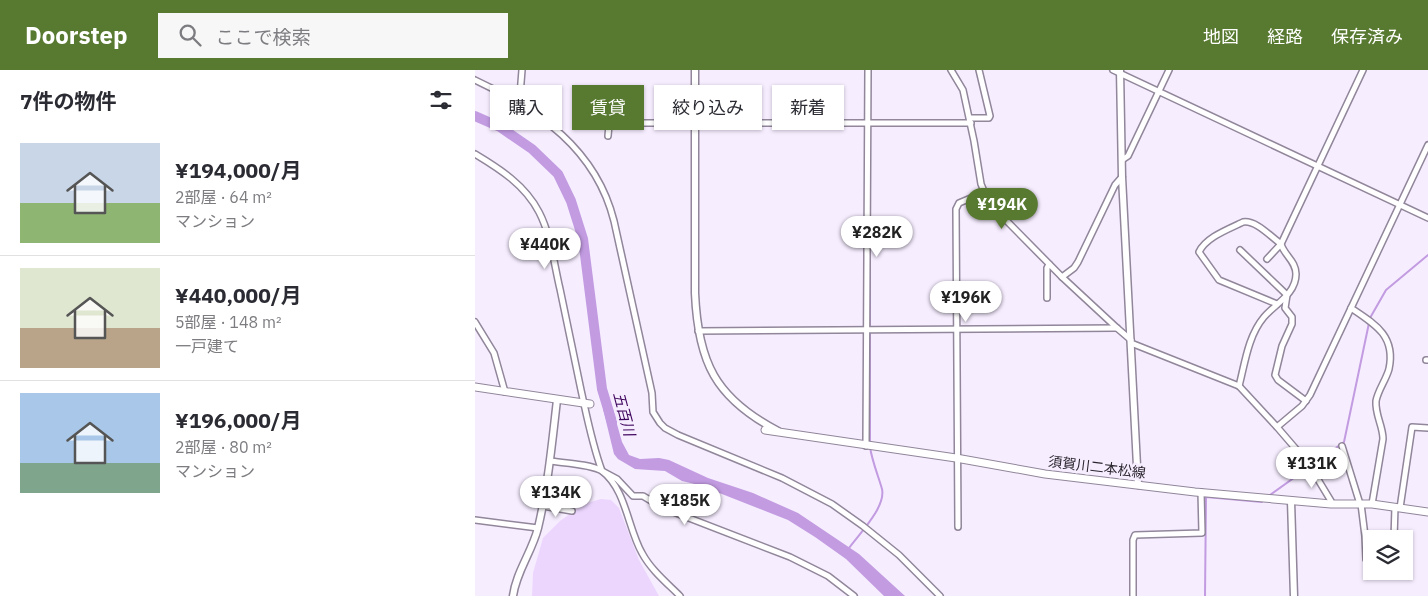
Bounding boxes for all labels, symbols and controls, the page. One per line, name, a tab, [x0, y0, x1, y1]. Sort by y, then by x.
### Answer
search box	[158, 13, 508, 58]
text: Doorstep	[25, 19, 128, 51]
icon: search	[176, 21, 204, 49]
text: ここで検索	[216, 25, 311, 49]
text: 地図	[1203, 25, 1239, 48]
text: 経路	[1267, 25, 1303, 48]
text: 保存済み	[1331, 25, 1403, 48]
chip: 購入	[490, 85, 562, 130]
chip: 賃貸	[572, 85, 644, 130]
chip: 絞り込み	[654, 85, 762, 130]
chip: 新着	[772, 85, 844, 130]
icon: filters	[427, 86, 455, 114]
text: 7件の物件	[20, 87, 117, 115]
text: ¥194,000/月	[175, 156, 301, 184]
icon: home	[60, 163, 120, 223]
text: 2部屋 · 64 m²	[175, 187, 272, 207]
pin: ¥194K	[967, 188, 1037, 230]
text: ¥194K	[977, 194, 1027, 214]
text: マンション	[175, 211, 255, 231]
pin: ¥282K	[842, 216, 912, 258]
text: ¥282K	[852, 222, 902, 242]
pin: ¥440K	[510, 228, 580, 270]
text: ¥440K	[520, 234, 570, 254]
pin: ¥196K	[931, 280, 1001, 323]
text: ¥440,000/月	[175, 281, 301, 309]
text: ¥196K	[941, 287, 991, 307]
icon: home	[60, 288, 120, 348]
text: 5部屋 · 148 m²	[175, 312, 281, 332]
text: 一戸建て	[175, 336, 239, 356]
water label: 五百川	[609, 390, 640, 440]
text: ¥196,000/月	[175, 406, 301, 434]
icon: home	[60, 413, 120, 473]
text: 2部屋 · 80 m²	[175, 437, 272, 457]
pin: ¥131K	[1277, 446, 1347, 489]
street label: 須賀川二本松線	[1047, 452, 1147, 482]
text: ¥131K	[1287, 453, 1337, 473]
text: マンション	[175, 461, 255, 481]
pin: ¥134K	[521, 476, 591, 518]
text: ¥134K	[531, 482, 581, 502]
pin: ¥185K	[650, 484, 720, 526]
text: ¥185K	[660, 490, 710, 510]
map controls	[1363, 530, 1413, 580]
button: layers	[1363, 530, 1413, 580]

